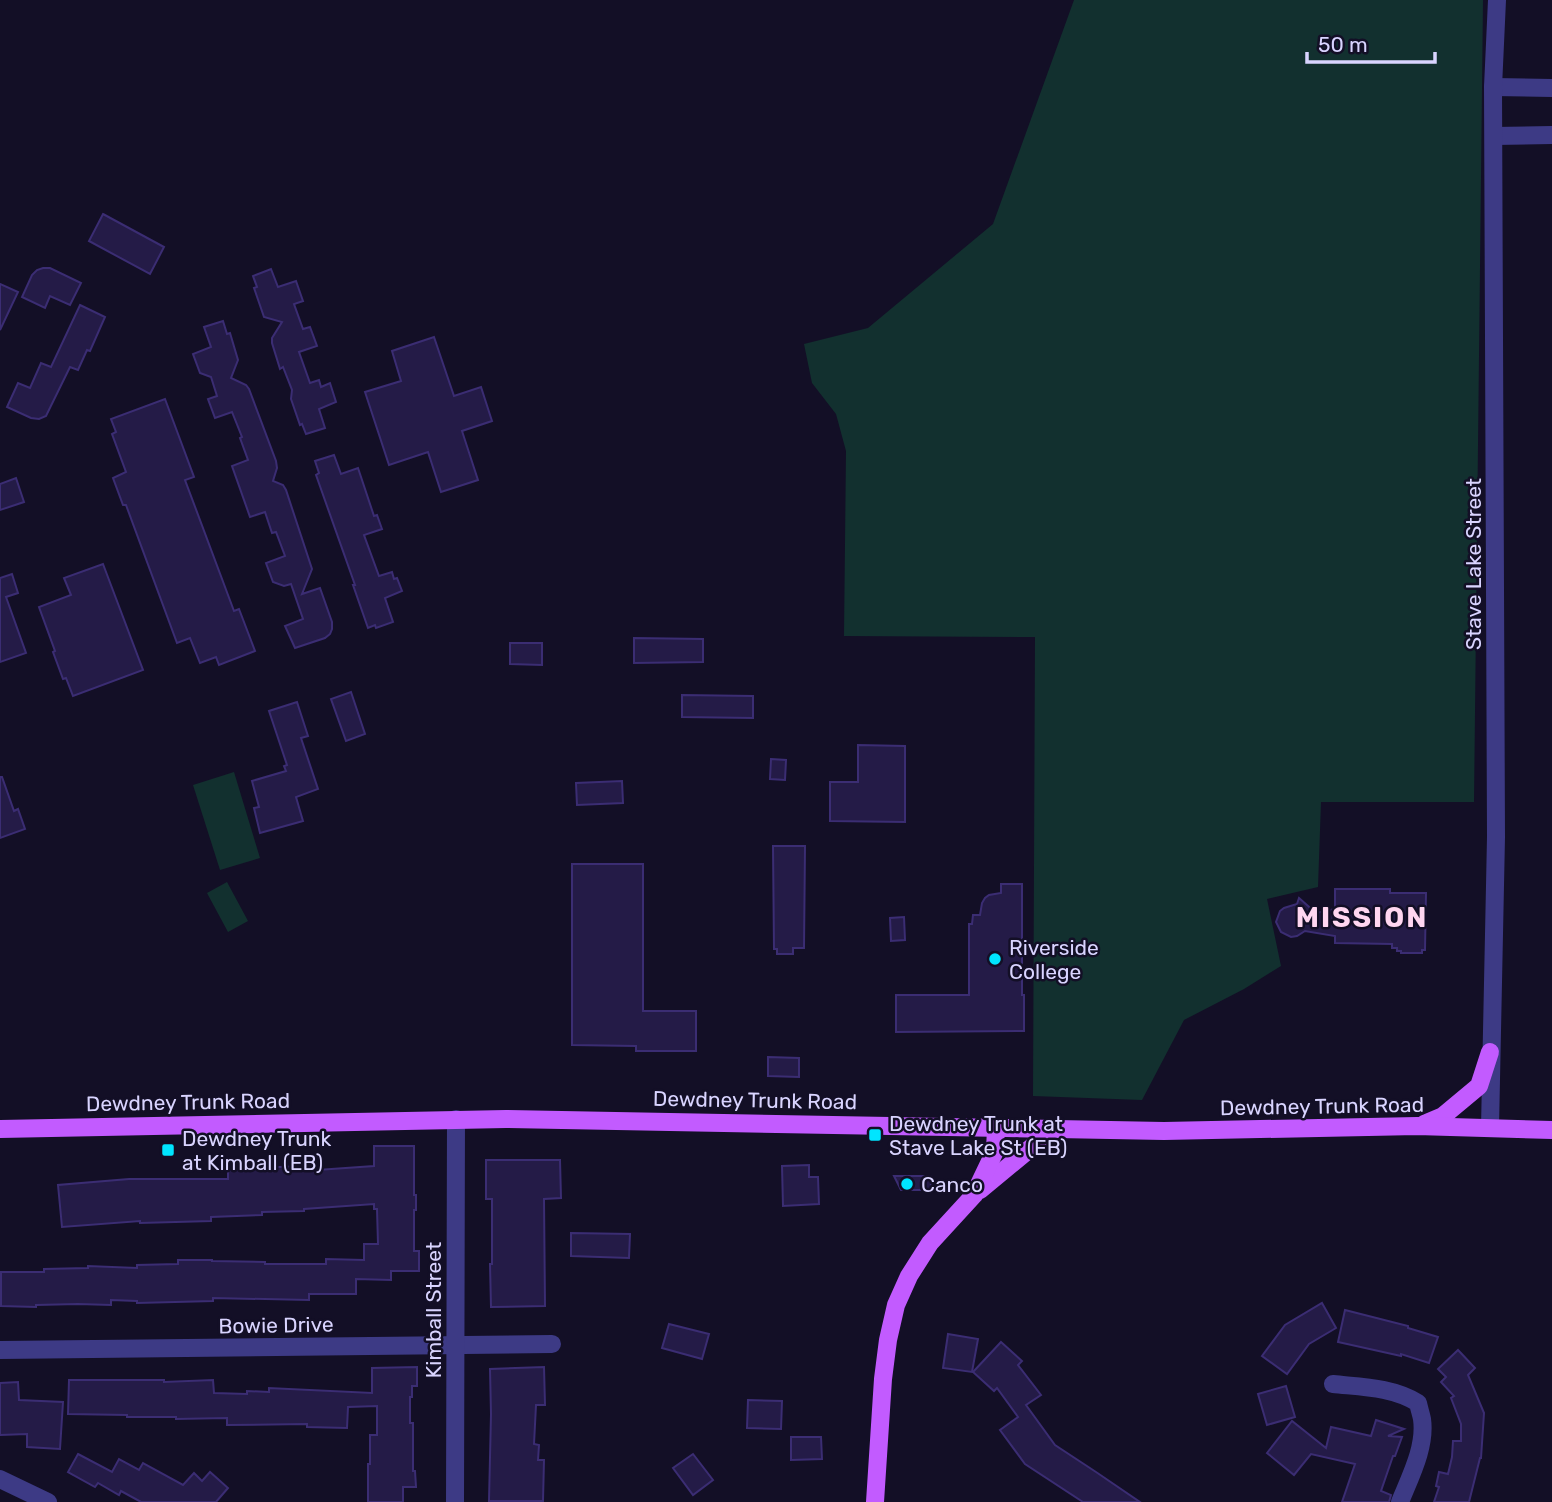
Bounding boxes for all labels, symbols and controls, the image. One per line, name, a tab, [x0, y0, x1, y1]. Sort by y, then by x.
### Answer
scale bar	[1307, 21, 1435, 65]
text: 50 m	[1318, 32, 1368, 57]
street label: Stave Lake Street	[1461, 478, 1486, 650]
district label: MISSION	[1296, 901, 1428, 934]
place label: Riverside College	[1009, 935, 1099, 984]
marker: Riverside College	[987, 951, 1003, 967]
street label: Dewdney Trunk Road	[653, 1086, 857, 1114]
street label: Dewdney Trunk Road	[86, 1088, 290, 1116]
street label: Dewdney Trunk Road	[1220, 1092, 1424, 1120]
place label: Dewdney Trunk at Stave Lake St (EB)	[889, 1111, 1067, 1160]
place label: Dewdney Trunk at Kimball (EB)	[182, 1126, 332, 1175]
marker: Dewdney Trunk at Stave Lake St (EB)	[867, 1127, 883, 1143]
marker: Dewdney Trunk at Kimball (EB)	[160, 1142, 176, 1158]
place label: Canco	[921, 1172, 983, 1197]
marker: Canco	[899, 1176, 915, 1192]
street label: Kimball Street	[421, 1242, 446, 1378]
street label: Bowie Drive	[218, 1311, 334, 1339]

